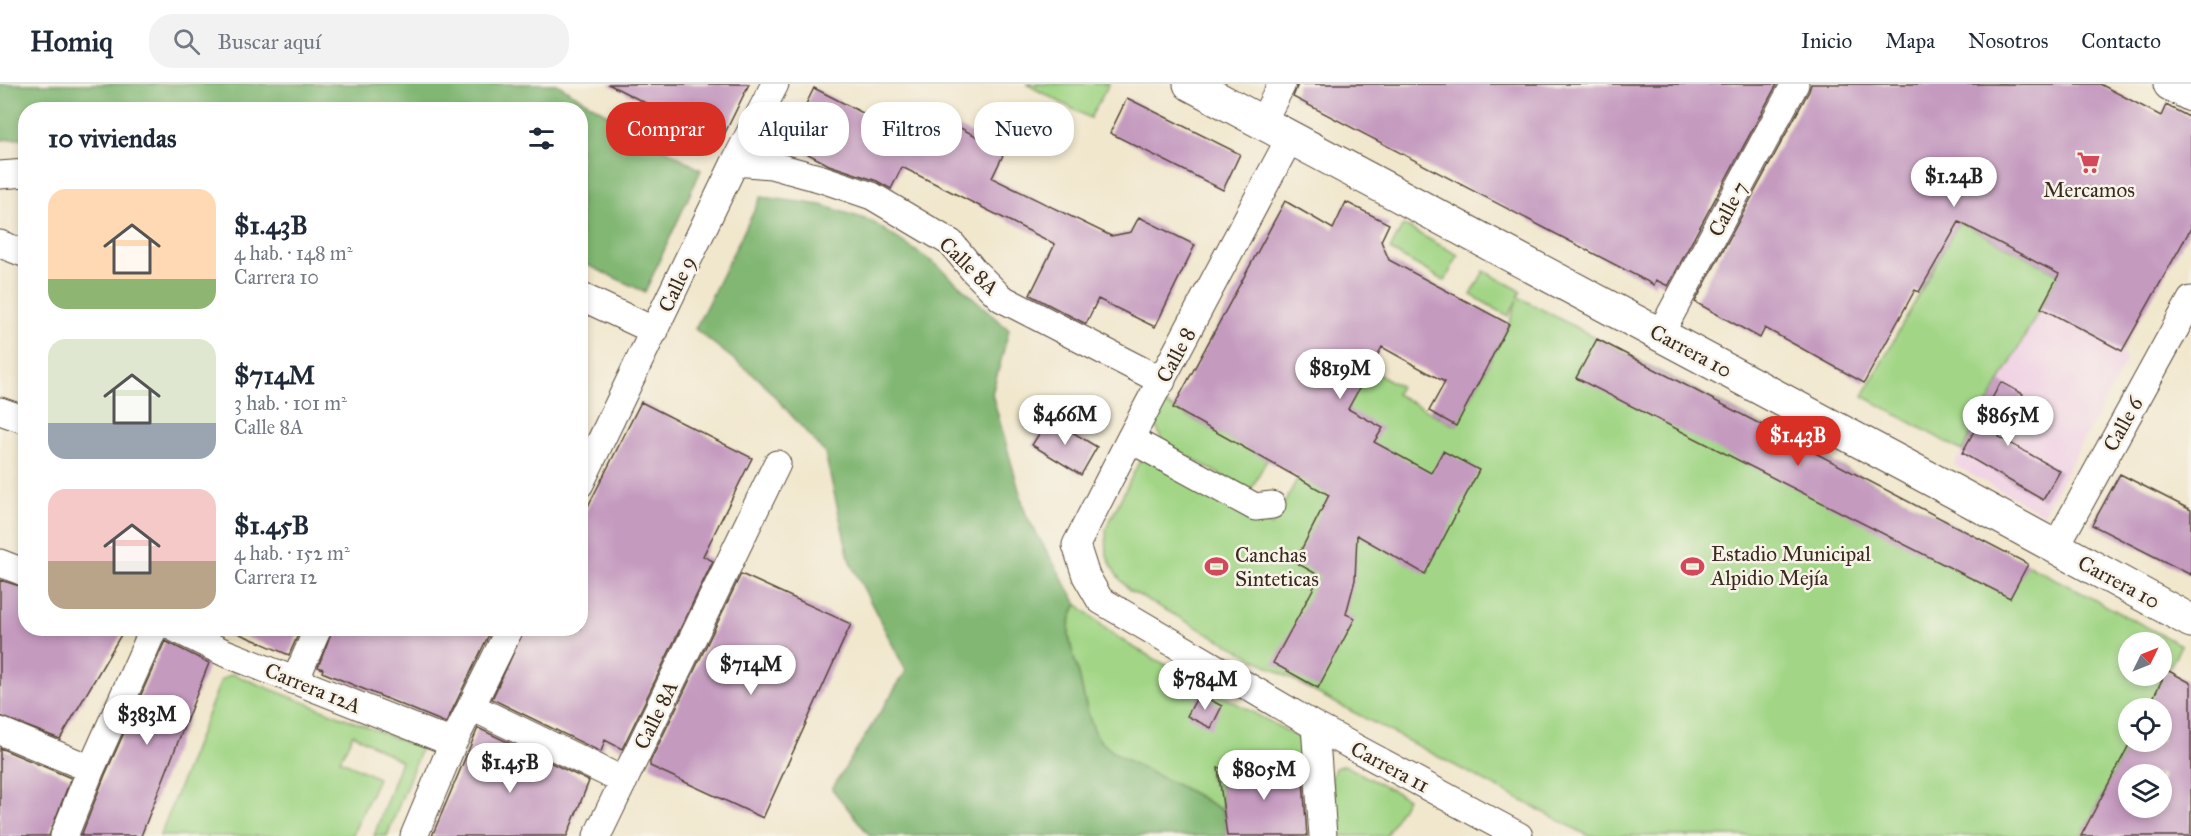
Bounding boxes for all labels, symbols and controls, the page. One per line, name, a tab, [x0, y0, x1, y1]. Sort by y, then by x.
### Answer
search box	[149, 14, 569, 68]
text: Homiq	[30, 24, 113, 59]
icon: search	[170, 25, 203, 58]
text: Buscar aquí	[218, 28, 321, 55]
text: Inicio	[1801, 28, 1852, 54]
text: Mapa	[1885, 28, 1935, 54]
text: Nosotros	[1968, 28, 2048, 54]
text: Contacto	[2081, 28, 2161, 54]
chip: Comprar	[606, 102, 726, 156]
chip: Alquilar	[738, 102, 849, 156]
chip: Filtros	[861, 102, 962, 156]
chip: Nuevo	[974, 102, 1074, 156]
text: 10 viviendas	[48, 122, 176, 154]
icon: filters	[525, 122, 558, 155]
supermarket icon: Mercamos	[2076, 149, 2102, 175]
pin: $1.24B	[1905, 157, 2003, 208]
text: $1.24B	[1925, 164, 1983, 188]
street label: Calle 7	[1703, 177, 1753, 241]
place label: Mercamos	[2043, 177, 2135, 203]
text: $1.43B	[234, 209, 308, 241]
icon: home	[96, 213, 168, 285]
street label: Calle 8A	[934, 231, 1004, 301]
text: 4 hab. · 148 m²	[234, 241, 352, 265]
street label: Calle 9	[653, 252, 701, 316]
text: Carrera 10	[234, 265, 319, 289]
street label: Carrera 10	[1646, 319, 1736, 383]
street label: Calle 8	[1151, 323, 1201, 387]
pin: $819M	[1298, 349, 1382, 400]
text: $819M	[1309, 356, 1371, 380]
text: $714M	[234, 359, 315, 391]
icon: home	[96, 363, 168, 435]
text: 3 hab. · 101 m²	[234, 391, 347, 415]
street label: Calle 6	[2097, 391, 2149, 456]
pin: $466M	[1023, 395, 1107, 446]
pin: $865M	[1966, 396, 2050, 447]
text: $466M	[1033, 402, 1097, 426]
text: $865M	[1977, 403, 2039, 427]
text: Calle 8A	[234, 415, 304, 439]
pin: $1.43B	[1749, 416, 1847, 467]
text: $1.43B	[1770, 423, 1826, 447]
text: $1.45B	[234, 509, 309, 541]
icon: home	[96, 513, 168, 585]
text: 4 hab. · 152 m²	[234, 541, 350, 565]
place label: Estadio Municipal Alpidio Mejía	[1710, 541, 1871, 591]
place label: Canchas Sinteticas	[1235, 542, 1319, 592]
street label: Carrera 10	[2074, 550, 2164, 614]
sports icon: Estadio Municipal Alpidio Mejía	[1680, 553, 1706, 579]
sports icon: Canchas Sinteticas	[1204, 554, 1230, 580]
text: Carrera 12	[234, 565, 317, 589]
north arrow	[2118, 632, 2172, 686]
map controls	[2118, 632, 2172, 818]
pin: $714M	[709, 645, 793, 696]
text: $714M	[720, 652, 782, 676]
street label: Carrera 12A	[261, 657, 365, 719]
pin: $784M	[1163, 660, 1247, 711]
text: $784M	[1172, 667, 1238, 691]
street label: Calle 8A	[628, 676, 684, 754]
pin: $383M	[105, 695, 189, 746]
button: locate	[2118, 698, 2172, 752]
text: $383M	[117, 702, 177, 726]
street label: Carrera 11	[1346, 735, 1434, 799]
pin: $1.45B	[461, 743, 559, 794]
text: $1.45B	[481, 750, 539, 774]
pin: $805M	[1222, 750, 1306, 801]
text: $805M	[1232, 757, 1296, 781]
button: layers	[2118, 764, 2172, 818]

